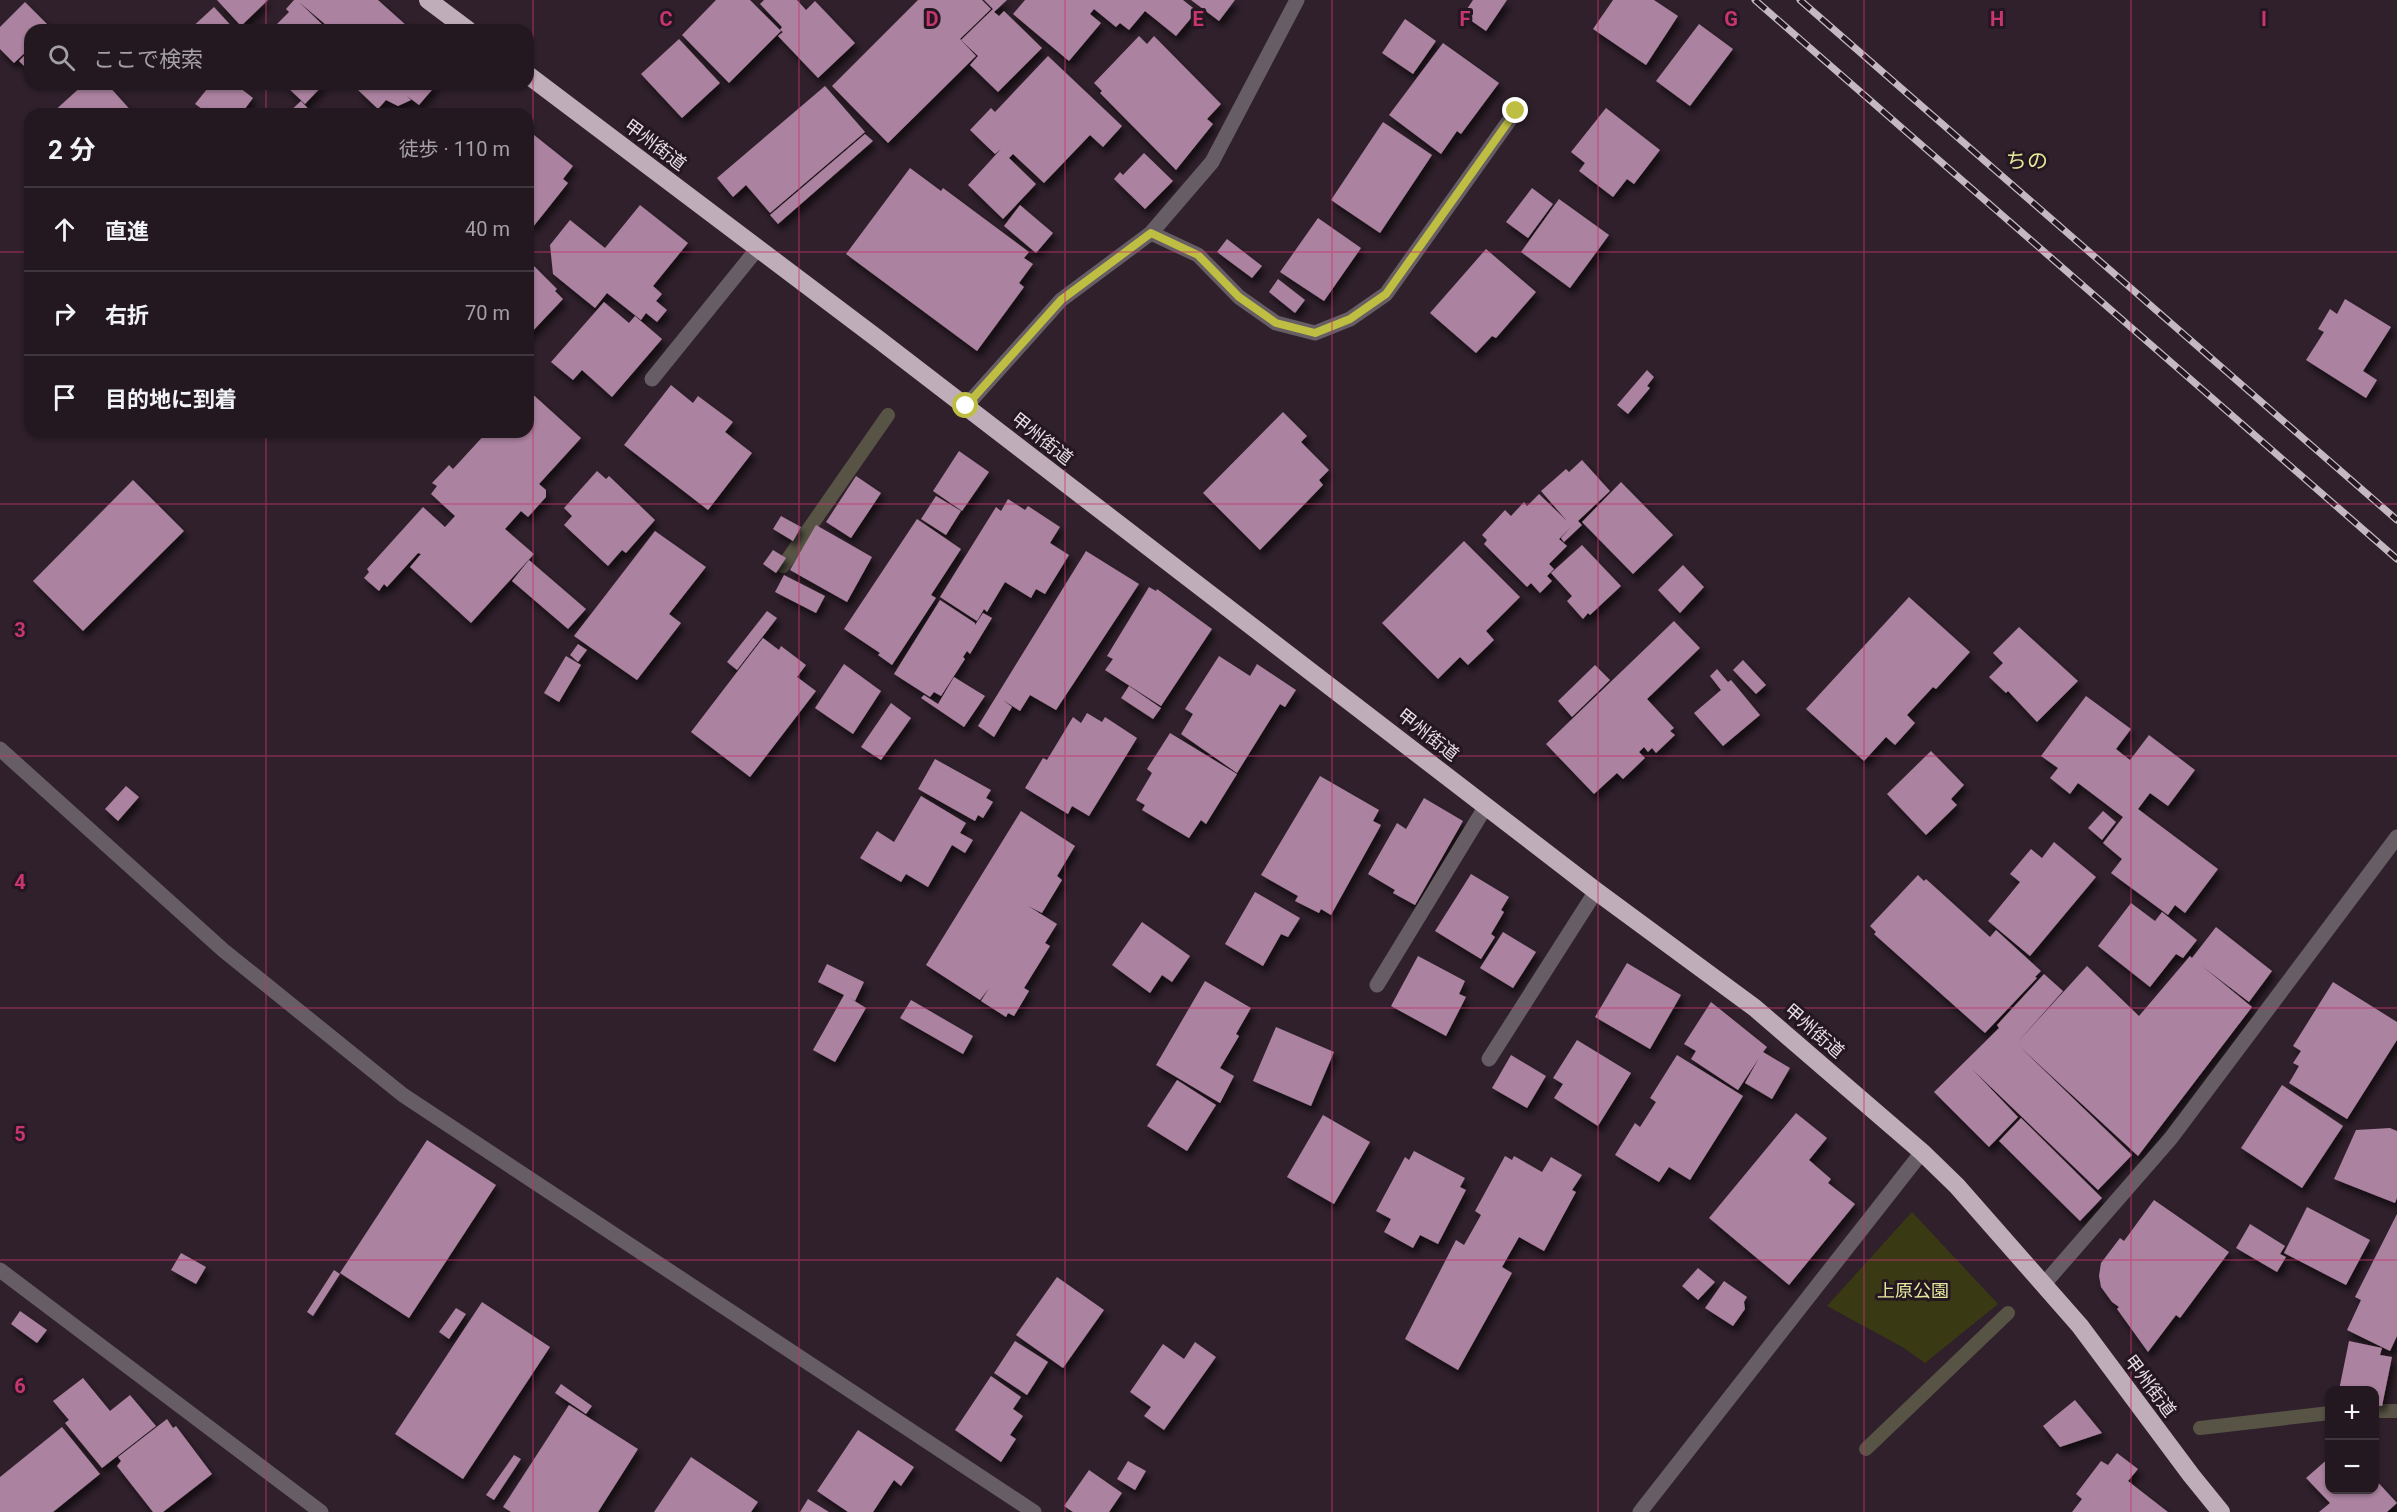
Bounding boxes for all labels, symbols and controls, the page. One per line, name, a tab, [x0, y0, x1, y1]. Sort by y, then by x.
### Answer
text: C	[659, 7, 673, 31]
text: D	[926, 7, 939, 31]
text: E	[1192, 7, 1204, 31]
text: F	[1460, 7, 1471, 31]
text: G	[1724, 7, 1738, 31]
text: H	[1990, 7, 2004, 31]
text: I	[2261, 7, 2267, 31]
search box	[24, 24, 534, 90]
icon: search	[45, 41, 78, 74]
text: ここで検索	[93, 47, 203, 72]
route end	[1502, 97, 1528, 123]
street label: 甲州街道	[620, 115, 690, 175]
text: 2 分	[48, 135, 95, 165]
text: 徒歩 · 110 m	[399, 137, 510, 161]
district label: ちの	[2006, 149, 2048, 173]
icon: ahead	[48, 213, 81, 246]
text: 40 m	[465, 217, 510, 241]
text: 直進	[105, 219, 149, 244]
icon: right	[48, 297, 81, 330]
text: 70 m	[465, 301, 510, 325]
text: 右折	[105, 303, 149, 328]
icon: arrive	[48, 381, 81, 414]
text: 目的地に到着	[105, 387, 237, 412]
route start	[952, 392, 978, 418]
street label: 甲州街道	[1007, 408, 1077, 469]
text: 3	[14, 618, 26, 642]
street label: 甲州街道	[1393, 704, 1463, 765]
text: 4	[14, 870, 26, 894]
street label: 甲州街道	[1780, 999, 1848, 1062]
text: 5	[14, 1122, 26, 1146]
park label: 上原公園	[1877, 1280, 1949, 1301]
street label: 甲州街道	[2120, 1351, 2180, 1421]
text: 6	[14, 1374, 26, 1398]
map controls	[2325, 1386, 2379, 1494]
button: +	[2325, 1386, 2379, 1440]
button: −	[2325, 1440, 2379, 1494]

